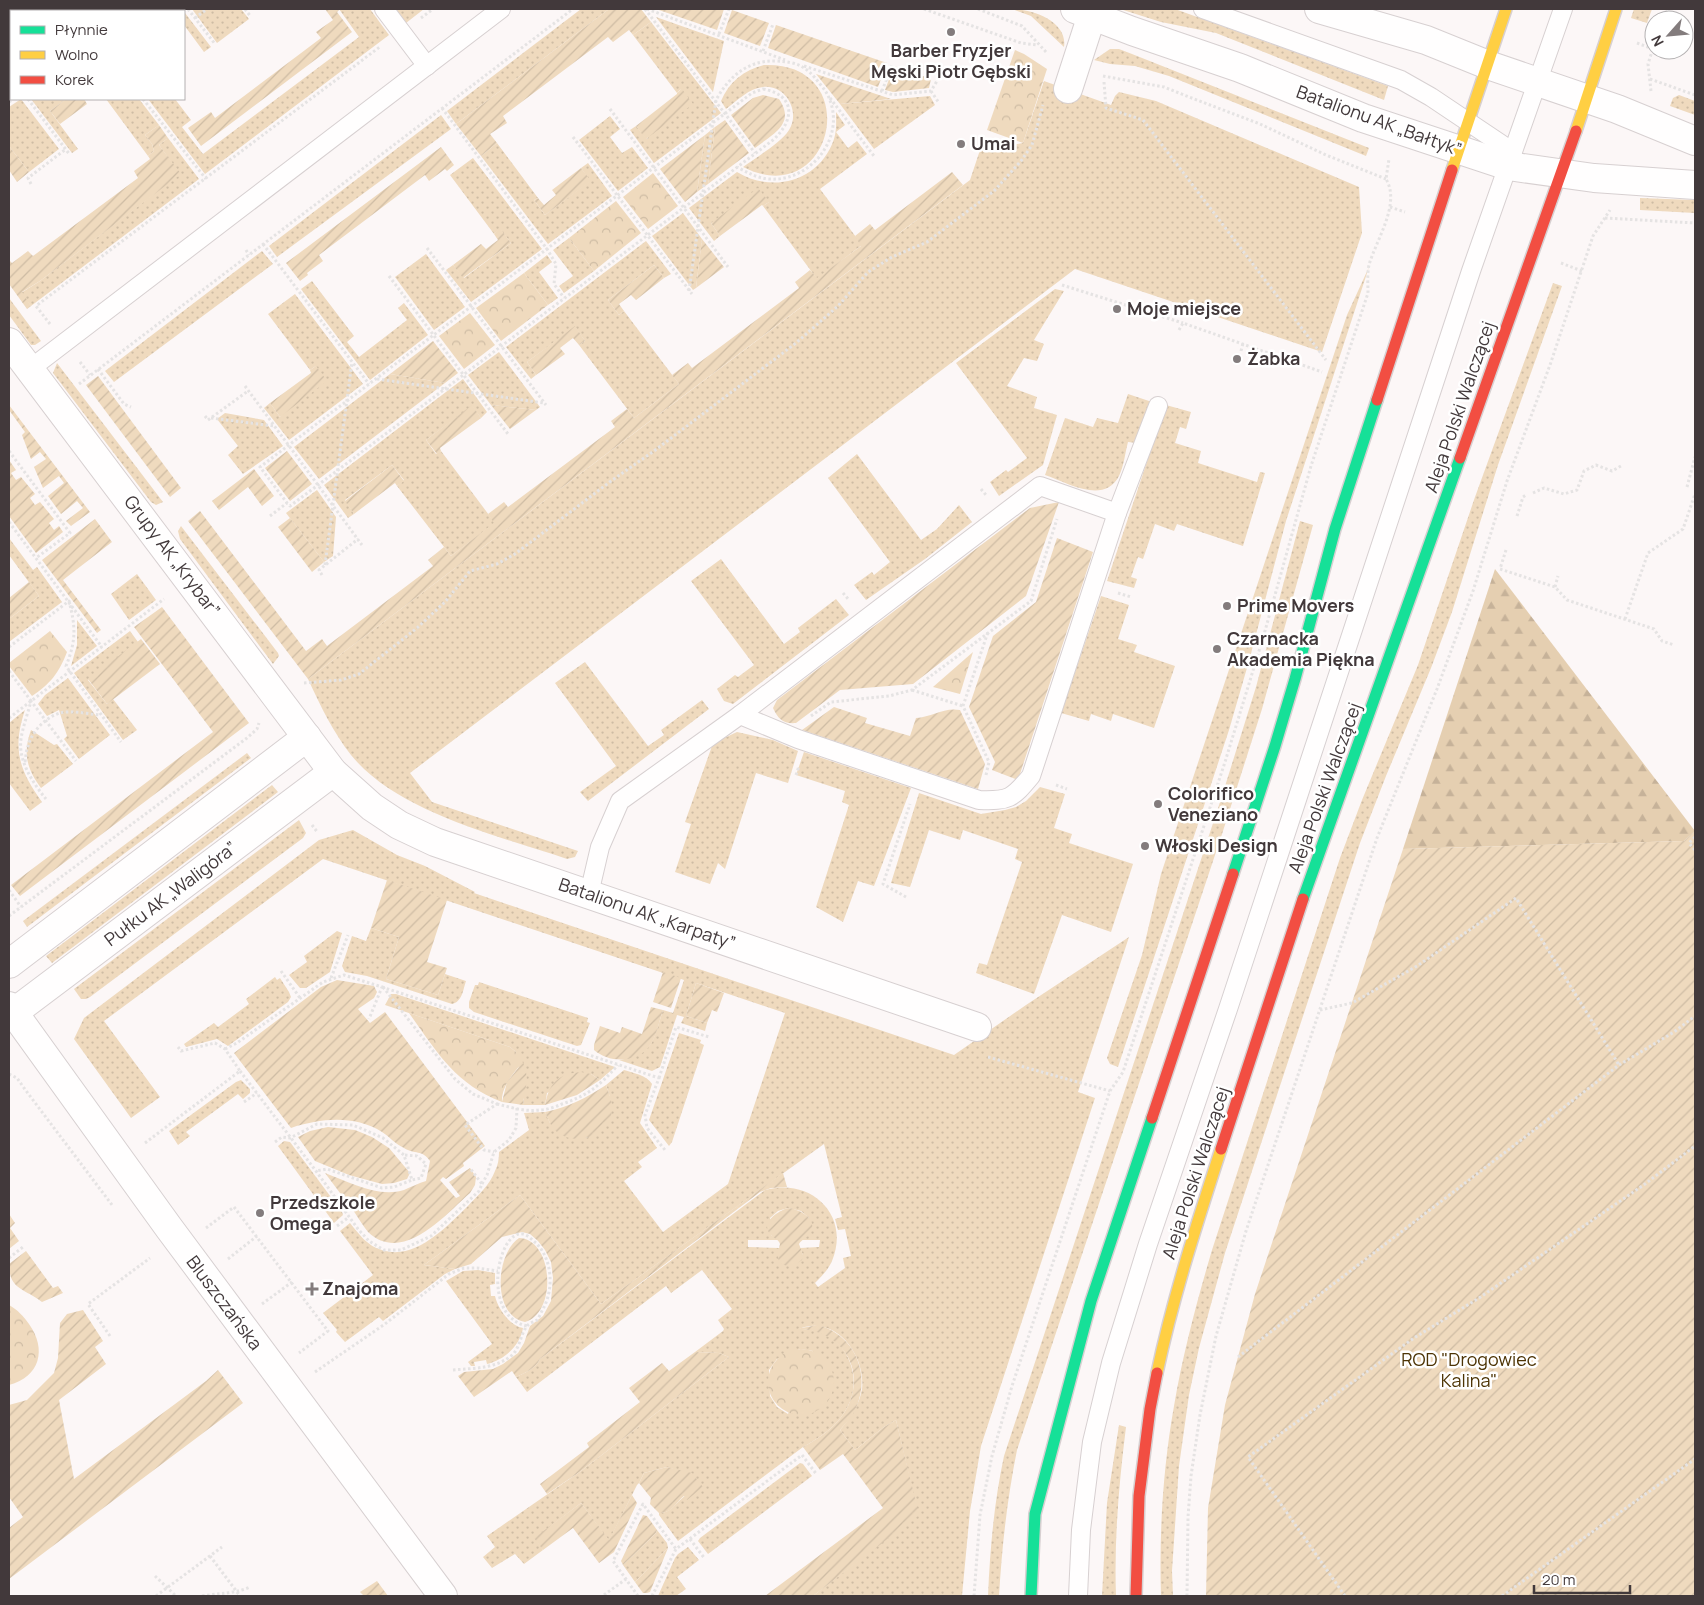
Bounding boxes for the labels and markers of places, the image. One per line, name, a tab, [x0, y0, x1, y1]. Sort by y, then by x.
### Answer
marker: Barber Fryzjer Męski Piotr Gębski	[945, 26, 957, 38]
place label: Barber Fryzjer Męski Piotr Gębski	[871, 38, 1031, 83]
place label: Umai	[971, 131, 1016, 155]
marker: Umai	[955, 138, 967, 150]
place label: Moje miejsce	[1127, 296, 1241, 320]
marker: Moje miejsce	[1111, 303, 1123, 315]
place label: Żabka	[1247, 346, 1300, 370]
marker: Żabka	[1231, 353, 1243, 365]
place label: Prime Movers	[1237, 593, 1355, 617]
marker: Prime Movers	[1221, 600, 1233, 612]
place label: Czarnacka Akademia Piękna	[1227, 626, 1375, 671]
marker: Czarnacka Akademia Piękna	[1211, 643, 1223, 655]
place label: Colorifico Veneziano	[1168, 781, 1258, 826]
marker: Colorifico Veneziano	[1152, 798, 1164, 810]
place label: Włoski Design	[1155, 833, 1278, 857]
marker: Włoski Design	[1139, 840, 1151, 852]
place label: Przedszkole Omega	[270, 1190, 376, 1235]
marker: Przedszkole Omega	[254, 1207, 266, 1219]
place label: Znajoma	[322, 1276, 398, 1300]
marker: Znajoma	[306, 1283, 318, 1295]

